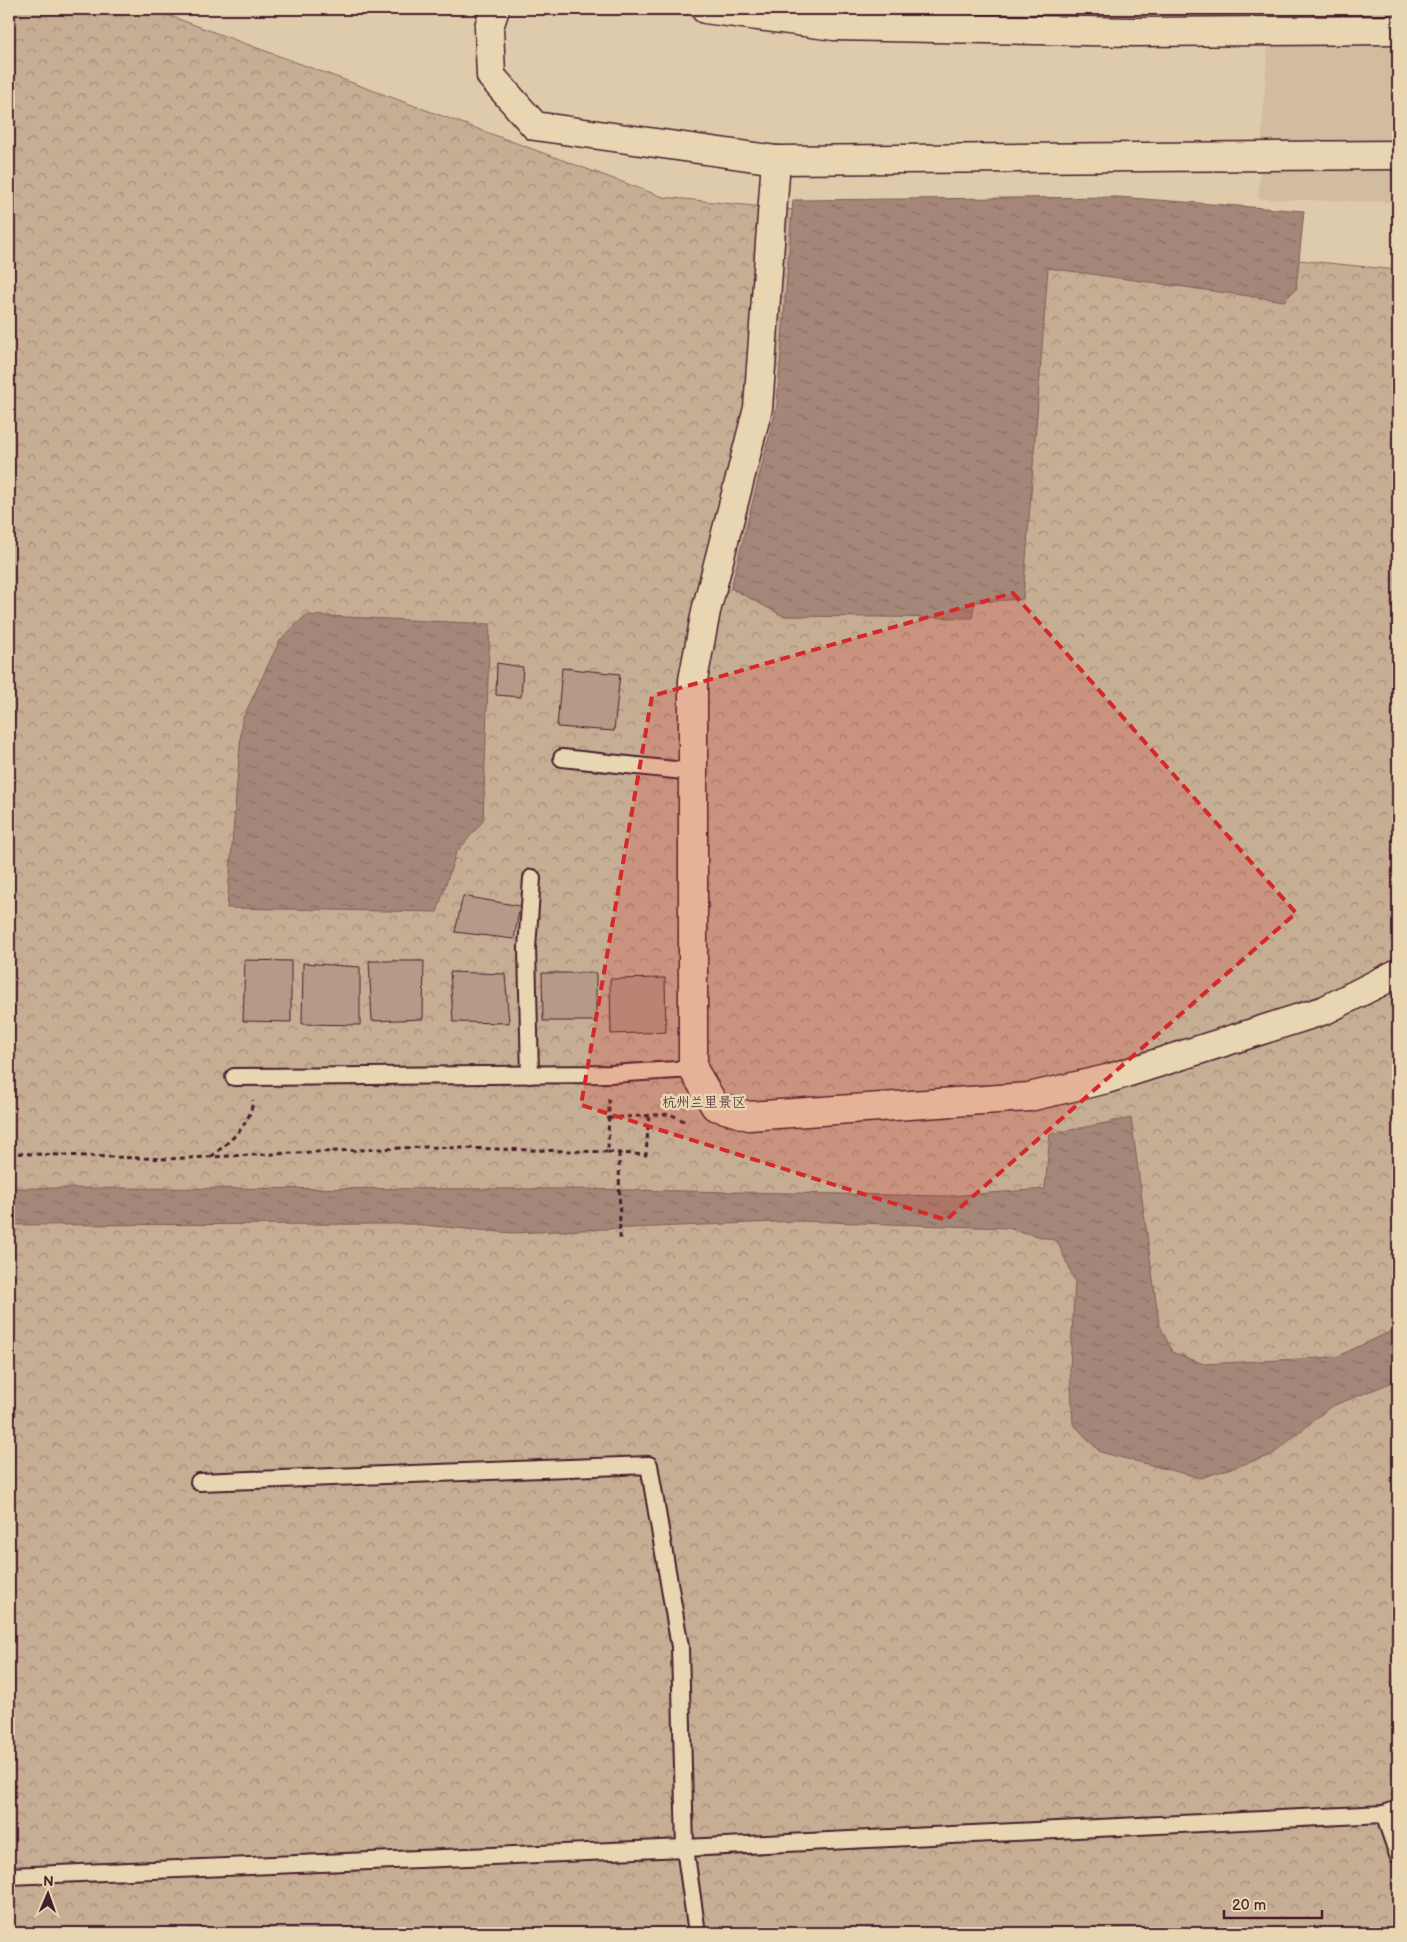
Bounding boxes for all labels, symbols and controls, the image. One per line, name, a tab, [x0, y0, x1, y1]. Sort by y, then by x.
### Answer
park label: 杭州兰里景区	[662, 1094, 746, 1111]
north arrow	[22, 1870, 72, 1920]
text: N	[43, 1873, 54, 1890]
scale bar	[1224, 1887, 1322, 1919]
text: 20 m	[1232, 1896, 1266, 1915]

